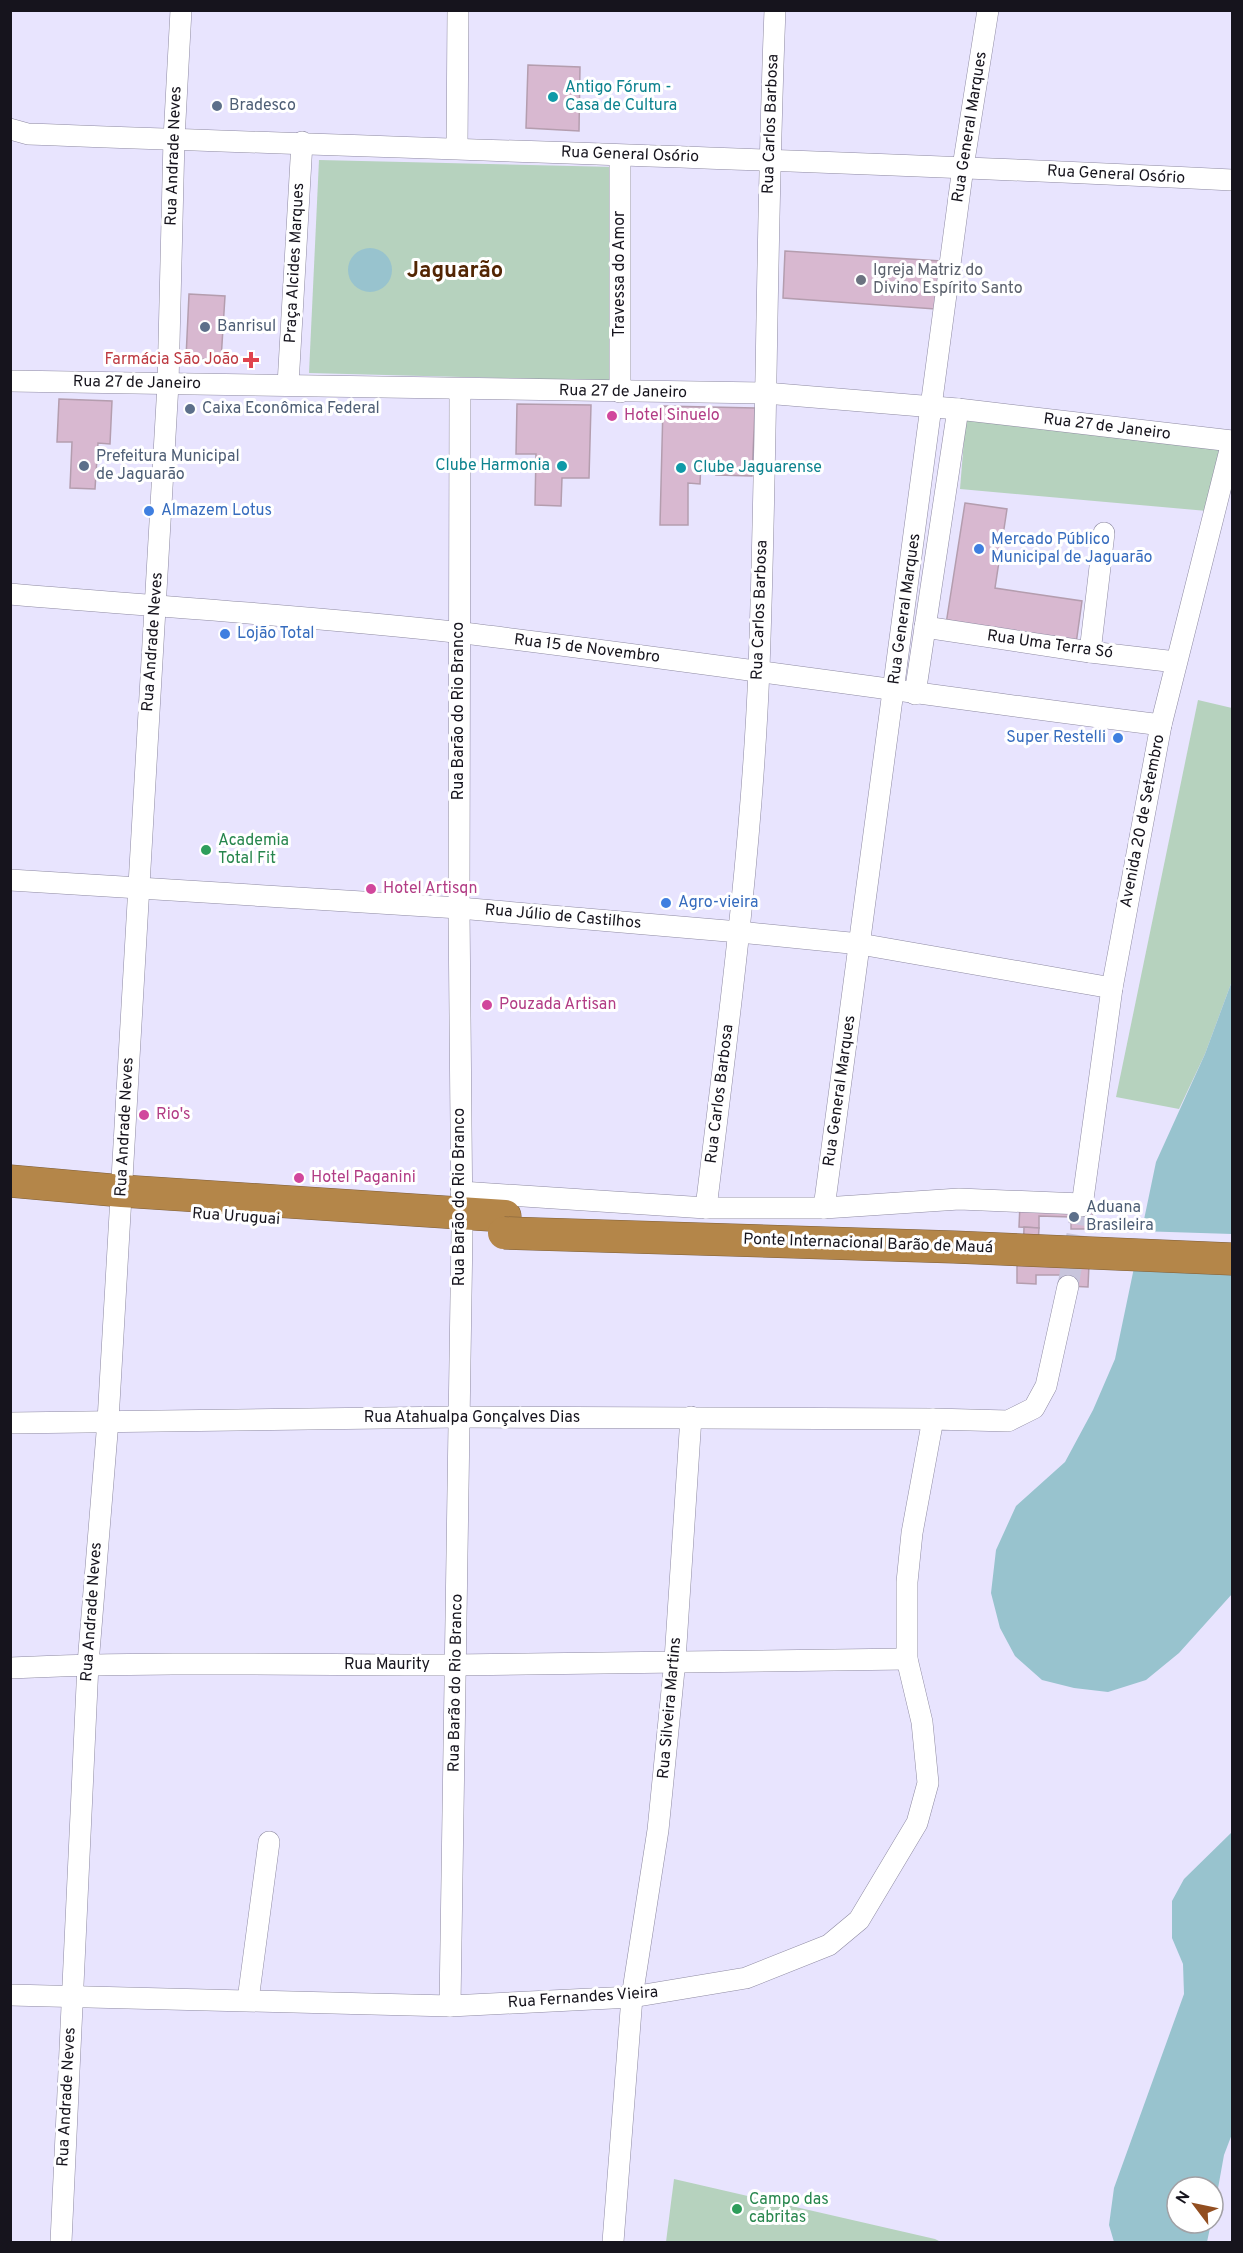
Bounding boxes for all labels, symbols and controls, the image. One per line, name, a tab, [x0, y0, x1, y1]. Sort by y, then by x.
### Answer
street label: Rua General Marques	[948, 50, 992, 204]
street label: Rua Carlos Barbosa	[759, 54, 783, 194]
place label: Antigo Fórum - Casa de Cultura	[565, 78, 677, 116]
street label: Rua Andrade Neves	[162, 86, 186, 226]
marker: Antigo Fórum - Casa de Cultura	[546, 90, 560, 104]
place label: Bradesco	[229, 96, 296, 116]
marker: Bradesco	[210, 99, 224, 113]
street label: Rua General Osório	[560, 143, 700, 167]
street label: Rua General Osório	[1046, 161, 1186, 189]
street label: Praça Alcides Marques	[281, 182, 309, 344]
street label: Travessa do Amor	[610, 211, 630, 337]
district label: Jaguarão	[407, 258, 503, 285]
place label: Igreja Matriz do Divino Espírito Santo	[873, 261, 1023, 299]
marker: Igreja Matriz do Divino Espírito Santo	[854, 273, 868, 287]
place label: Banrisul	[217, 317, 276, 337]
marker: Banrisul	[198, 320, 212, 334]
place label: Farmácia São João	[105, 350, 239, 370]
marker: Farmácia São João	[244, 353, 258, 367]
street label: Rua 27 de Janeiro	[73, 372, 201, 394]
street label: Rua 27 de Janeiro	[559, 381, 687, 403]
place label: Caixa Econômica Federal	[202, 399, 380, 419]
marker: Caixa Econômica Federal	[183, 402, 197, 416]
place label: Hotel Sinuelo	[624, 406, 720, 426]
marker: Hotel Sinuelo	[605, 409, 619, 423]
street label: Rua 27 de Janeiro	[1042, 409, 1172, 445]
place label: Prefeitura Municipal de Jaguarão	[96, 447, 240, 485]
place label: Clube Harmonia	[435, 456, 550, 476]
place label: Clube Jaguarense	[693, 458, 822, 478]
marker: Prefeitura Municipal de Jaguarão	[77, 459, 91, 473]
marker: Clube Harmonia	[555, 459, 569, 473]
marker: Clube Jaguarense	[674, 461, 688, 475]
place label: Almazem Lotus	[161, 501, 272, 521]
marker: Almazem Lotus	[142, 504, 156, 518]
place label: Mercado Público Municipal de Jaguarão	[991, 530, 1153, 568]
street label: Rua General Marques	[884, 532, 926, 686]
street label: Rua Carlos Barbosa	[748, 540, 772, 680]
marker: Mercado Público Municipal de Jaguarão	[972, 542, 986, 556]
street label: Rua Andrade Neves	[138, 572, 168, 712]
street label: Rua Barão do Rio Branco	[449, 622, 469, 800]
place label: Lojão Total	[237, 624, 315, 644]
street label: Rua Uma Terra Só	[986, 626, 1114, 664]
marker: Lojão Total	[218, 627, 232, 641]
street label: Rua 15 de Novembro	[513, 630, 661, 668]
place label: Super Restelli	[1006, 728, 1106, 748]
marker: Super Restelli	[1111, 731, 1125, 745]
street label: Avenida 20 de Setembro	[1116, 733, 1170, 909]
place label: Academia Total Fit	[218, 831, 289, 869]
marker: Academia Total Fit	[199, 843, 213, 857]
place label: Hotel Artisqn	[383, 879, 477, 899]
marker: Hotel Artisqn	[364, 882, 378, 896]
place label: Agro-vieira	[678, 893, 758, 913]
marker: Agro-vieira	[659, 896, 673, 910]
street label: Rua Júlio de Castilhos	[484, 900, 642, 934]
place label: Pouzada Artisan	[499, 995, 616, 1015]
marker: Pouzada Artisan	[480, 998, 494, 1012]
street label: Rua General Marques	[819, 1014, 861, 1168]
street label: Rua Carlos Barbosa	[702, 1023, 738, 1165]
street label: Rua Andrade Neves	[111, 1057, 139, 1197]
place label: Rio's	[156, 1105, 191, 1125]
marker: Rio's	[137, 1108, 151, 1122]
street label: Rua Barão do Rio Branco	[450, 1108, 470, 1286]
place label: Hotel Paganini	[311, 1168, 416, 1188]
marker: Hotel Paganini	[292, 1171, 306, 1185]
place label: Aduana Brasileira	[1086, 1198, 1154, 1236]
street label: Rua Uruguai	[191, 1204, 281, 1230]
marker: Aduana Brasileira	[1067, 1210, 1081, 1224]
street label: Ponte Internacional Barão de Mauá	[743, 1230, 993, 1258]
street label: Rua Atahualpa Gonçalves Dias	[364, 1408, 580, 1428]
street label: Rua Andrade Neves	[77, 1542, 107, 1682]
street label: Rua Barão do Rio Branco	[444, 1594, 468, 1772]
street label: Rua Silveira Martins	[654, 1636, 686, 1780]
street label: Rua Maurity	[344, 1655, 430, 1675]
street label: Rua Fernandes Vieira	[507, 1983, 659, 2013]
street label: Rua Andrade Neves	[53, 2027, 81, 2167]
north arrow	[1165, 2175, 1225, 2235]
text: N	[1172, 2188, 1196, 2208]
place label: Campo das cabritas	[749, 2190, 829, 2228]
marker: Campo das cabritas	[730, 2202, 744, 2216]

